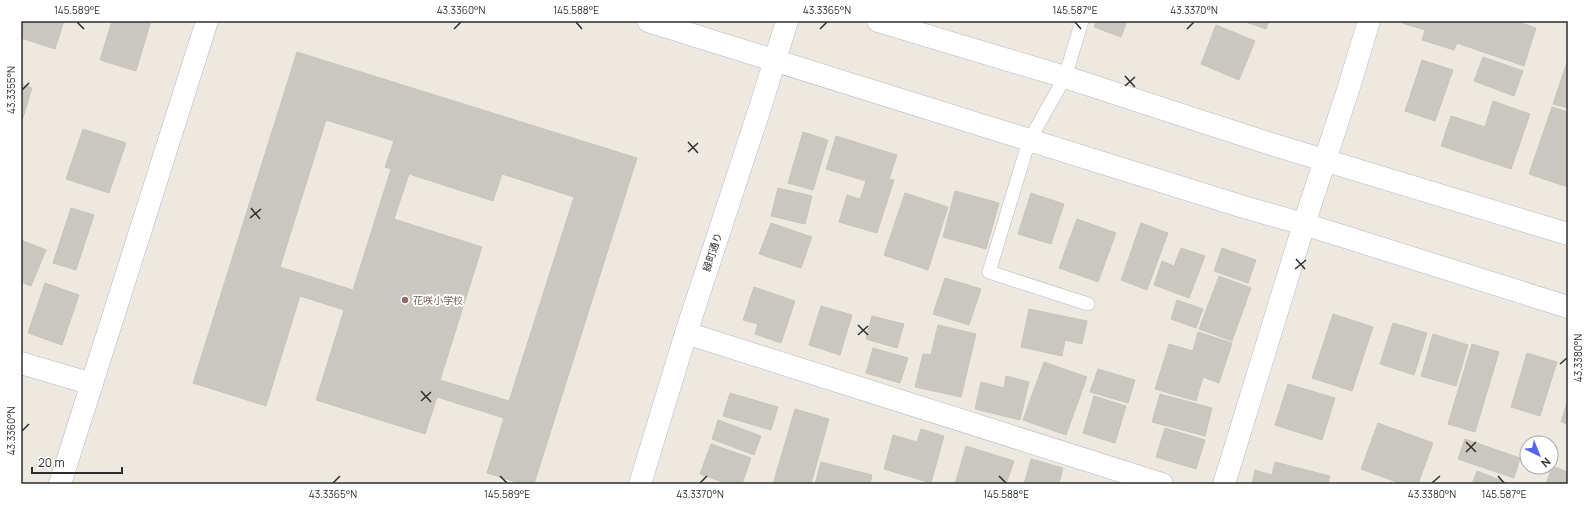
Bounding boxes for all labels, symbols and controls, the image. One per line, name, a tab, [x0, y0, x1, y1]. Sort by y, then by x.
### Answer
text: 145.589°E	[54, 3, 100, 17]
text: 43.3360°N	[437, 3, 485, 17]
text: 145.588°E	[553, 3, 599, 17]
text: 43.3365°N	[803, 3, 851, 17]
text: 145.587°E	[1053, 3, 1098, 17]
text: 43.3370°N	[1170, 3, 1218, 17]
text: 43.3355°N	[4, 66, 18, 114]
street label: 緑町通り	[699, 231, 725, 273]
place label: 花咲小学校	[413, 293, 463, 307]
marker: 花咲小学校	[400, 295, 410, 305]
text: 43.3380°N	[1571, 334, 1585, 382]
text: 43.3360°N	[4, 407, 18, 455]
north arrow	[1519, 435, 1559, 475]
scale bar	[32, 449, 122, 475]
text: 20 m	[38, 454, 65, 471]
text: N	[1538, 454, 1554, 471]
text: 43.3365°N	[309, 487, 357, 501]
text: 145.589°E	[484, 487, 530, 501]
text: 43.3370°N	[676, 487, 724, 501]
text: 145.588°E	[983, 487, 1029, 501]
text: 43.3380°N	[1408, 487, 1456, 501]
text: 145.587°E	[1482, 487, 1527, 501]

